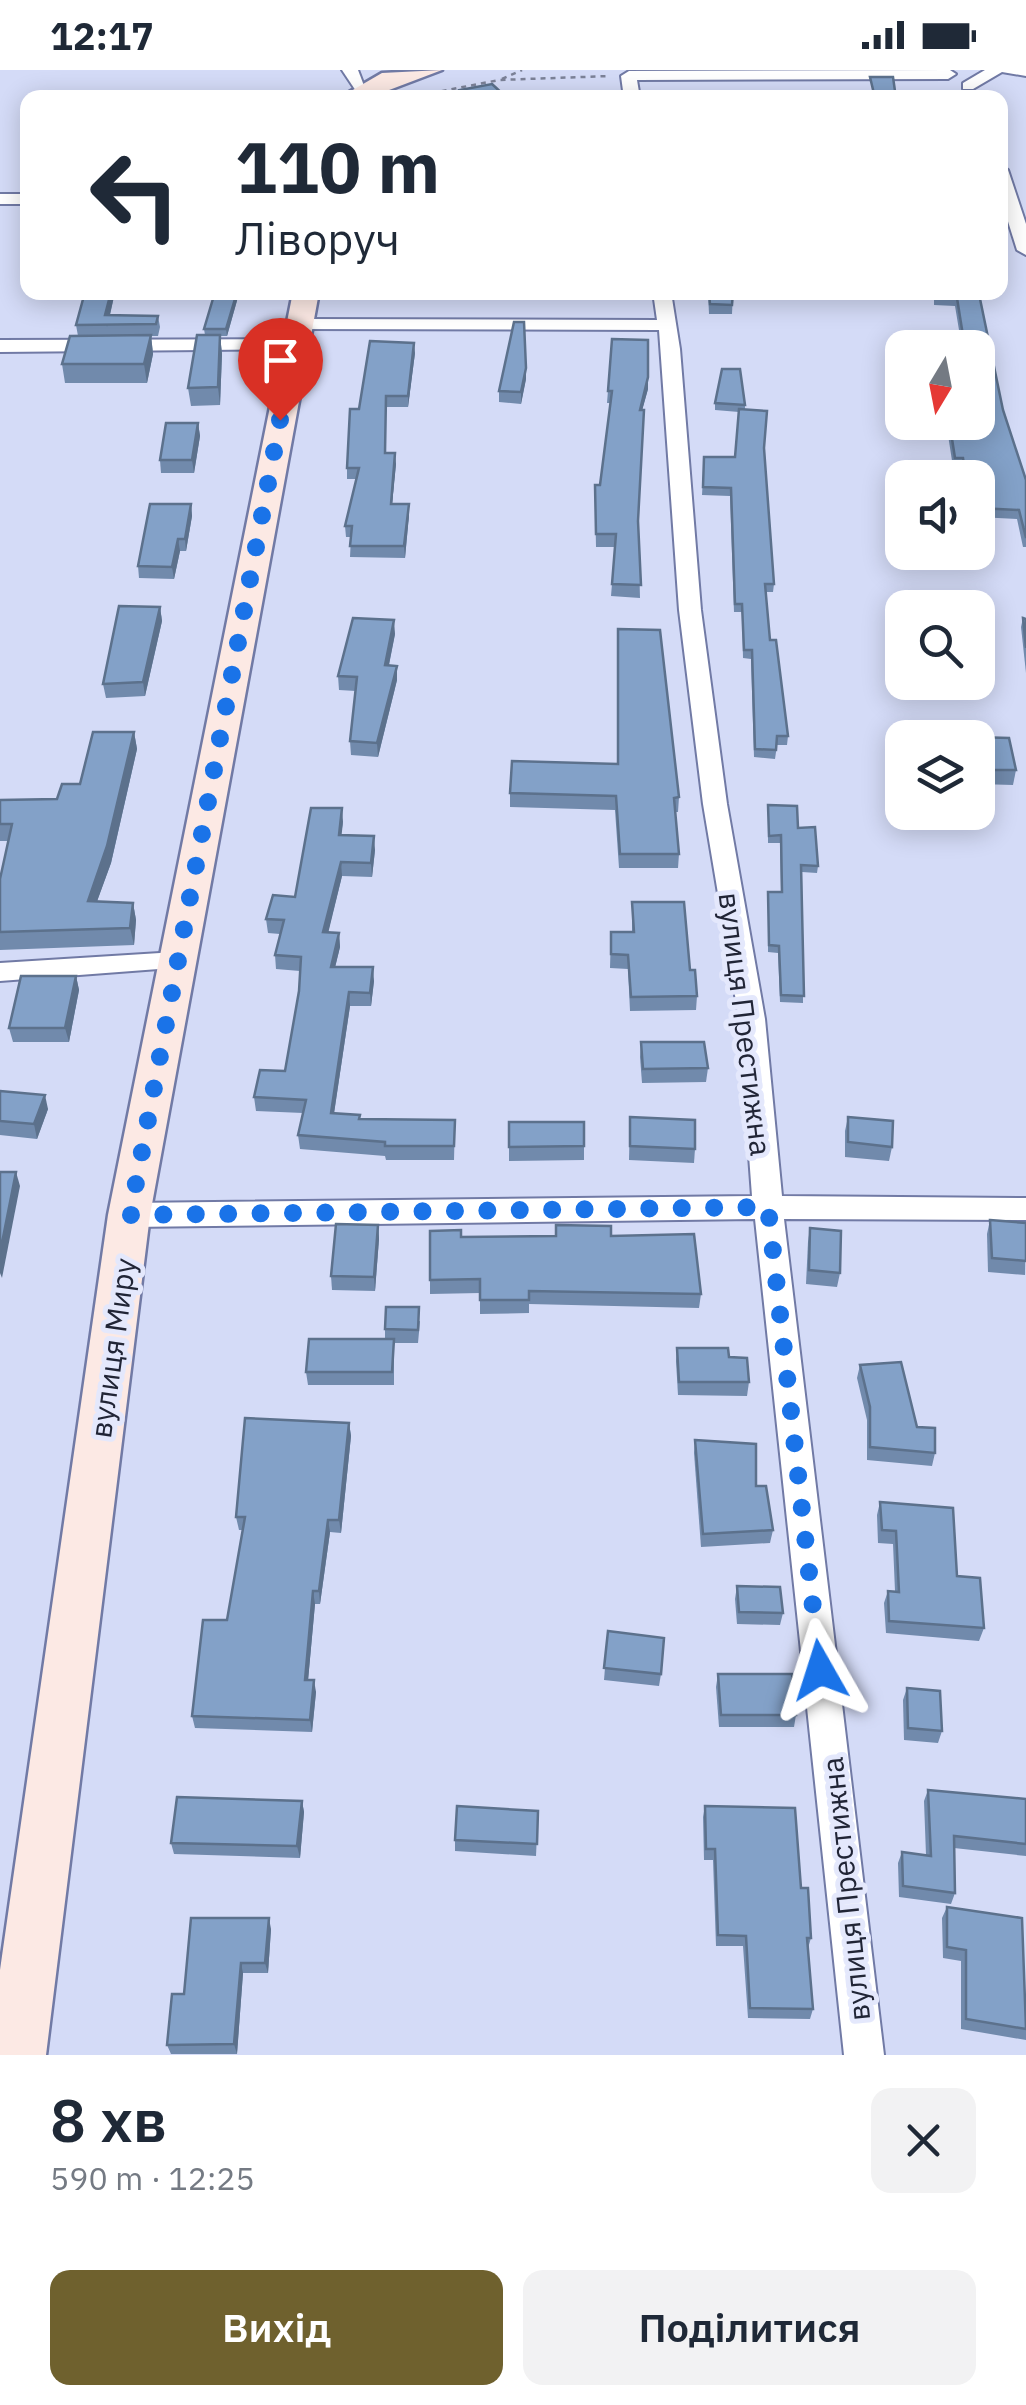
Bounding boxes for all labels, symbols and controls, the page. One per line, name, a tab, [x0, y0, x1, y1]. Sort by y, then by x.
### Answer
text: 12:17	[50, 11, 154, 60]
text: 110 m	[235, 121, 440, 212]
icon: left	[70, 130, 200, 260]
text: Ліворуч	[235, 209, 400, 267]
pin	[238, 318, 323, 421]
north arrow	[885, 330, 995, 440]
map controls	[885, 330, 995, 830]
icon: arrive	[253, 333, 308, 388]
button: sound	[885, 460, 995, 570]
button: search	[885, 590, 995, 700]
button: layers	[885, 720, 995, 830]
street label: вулиця Престижна	[710, 890, 782, 1158]
street label: вулиця Миру	[80, 1256, 144, 1440]
position arrow	[768, 1618, 872, 1722]
street label: вулиця Престижна	[812, 1755, 878, 2023]
text: 8 хв	[50, 2080, 167, 2159]
button: close	[871, 2088, 976, 2193]
text: 590 m · 12:25	[50, 2157, 255, 2199]
button: Вихід	[50, 2270, 503, 2385]
button: Поділитися	[523, 2270, 976, 2385]

